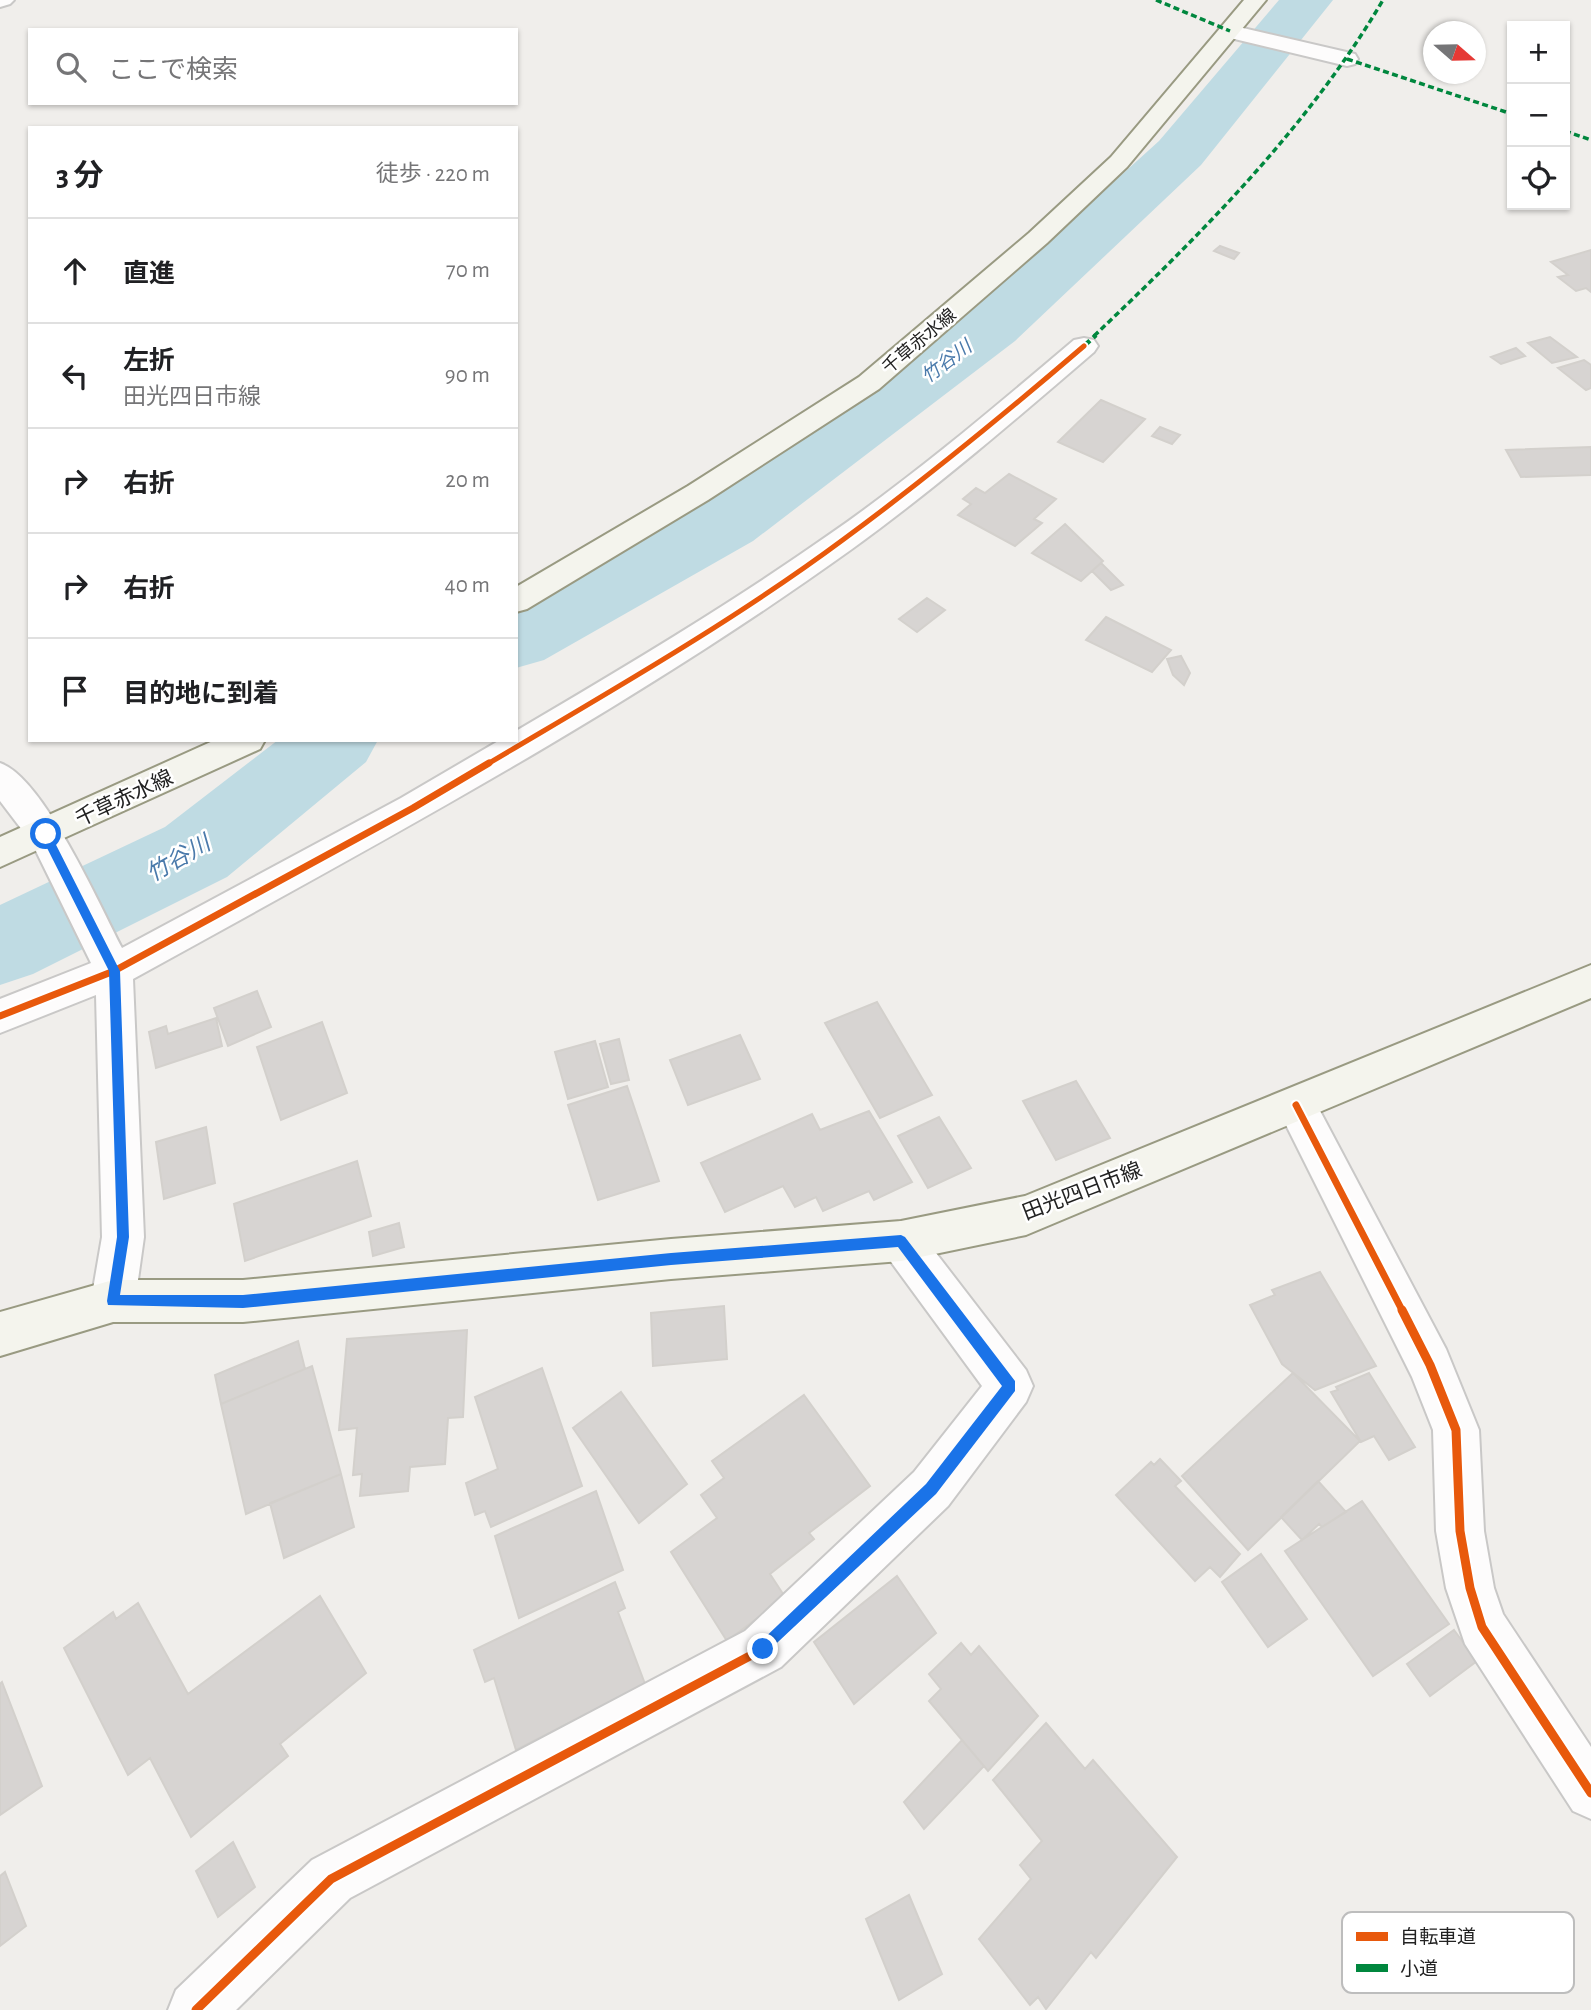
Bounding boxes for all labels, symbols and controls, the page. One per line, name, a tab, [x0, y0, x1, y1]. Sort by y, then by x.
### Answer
north arrow	[1423, 21, 1486, 84]
map controls	[1507, 21, 1570, 210]
button: +	[1507, 21, 1570, 84]
search box	[28, 28, 518, 105]
icon: search	[52, 48, 90, 86]
text: ここで検索	[108, 57, 238, 83]
button: −	[1507, 84, 1570, 147]
button: locate	[1507, 147, 1570, 210]
text: 3 分	[56, 161, 103, 191]
text: 徒歩 · 220 m	[376, 163, 490, 186]
icon: ahead	[56, 252, 94, 290]
text: 70 m	[446, 259, 490, 282]
text: 直進	[123, 261, 175, 287]
street label: 千草赤水線	[878, 304, 960, 378]
water label: 竹谷川	[918, 335, 977, 387]
text: 左折	[123, 348, 175, 374]
icon: left	[56, 357, 94, 395]
text: 90 m	[445, 364, 490, 387]
text: 田光四日市線	[123, 386, 261, 409]
icon: right	[56, 462, 94, 500]
text: 20 m	[445, 469, 490, 492]
text: 右折	[123, 471, 175, 497]
icon: right	[56, 567, 94, 605]
text: 40 m	[445, 574, 490, 597]
text: 右折	[123, 576, 175, 602]
icon: arrive	[56, 672, 94, 710]
text: 目的地に到着	[123, 681, 279, 707]
street label: 千草赤水線	[72, 766, 176, 830]
route start	[30, 818, 61, 849]
water label: 竹谷川	[142, 829, 217, 887]
street label: 田光四日市線	[1019, 1158, 1145, 1224]
route end	[747, 1633, 778, 1664]
legend	[1342, 1912, 1574, 1993]
text: 自転車道	[1400, 1927, 1476, 1947]
text: 小道	[1400, 1959, 1438, 1979]

